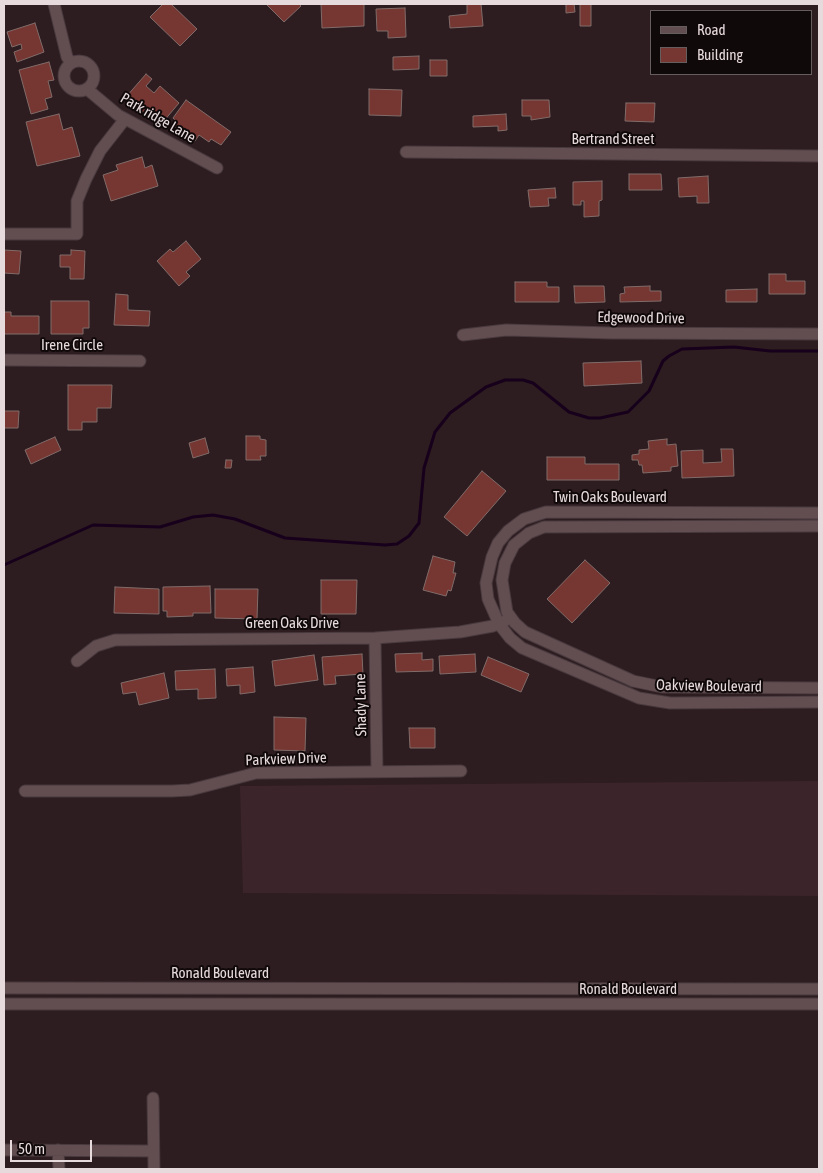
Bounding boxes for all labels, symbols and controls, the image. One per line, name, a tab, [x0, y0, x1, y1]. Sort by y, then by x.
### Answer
legend	[650, 10, 813, 75]
text: Road	[697, 21, 726, 38]
text: Building	[697, 46, 743, 63]
street label: Park ridge Lane	[117, 89, 199, 147]
street label: Bertrand Street	[572, 130, 654, 148]
street label: Edgewood Drive	[597, 308, 685, 328]
street label: Irene Circle	[41, 336, 103, 354]
street label: Twin Oaks Boulevard	[553, 488, 667, 506]
street label: Green Oaks Drive	[245, 614, 339, 632]
street label: Shady Lane	[351, 673, 371, 737]
street label: Oakview Boulevard	[656, 676, 762, 696]
street label: Parkview Drive	[245, 749, 327, 769]
street label: Ronald Boulevard	[171, 964, 269, 982]
street label: Ronald Boulevard	[579, 980, 677, 998]
scale bar	[12, 1130, 95, 1162]
text: 50 m	[18, 1140, 45, 1157]

